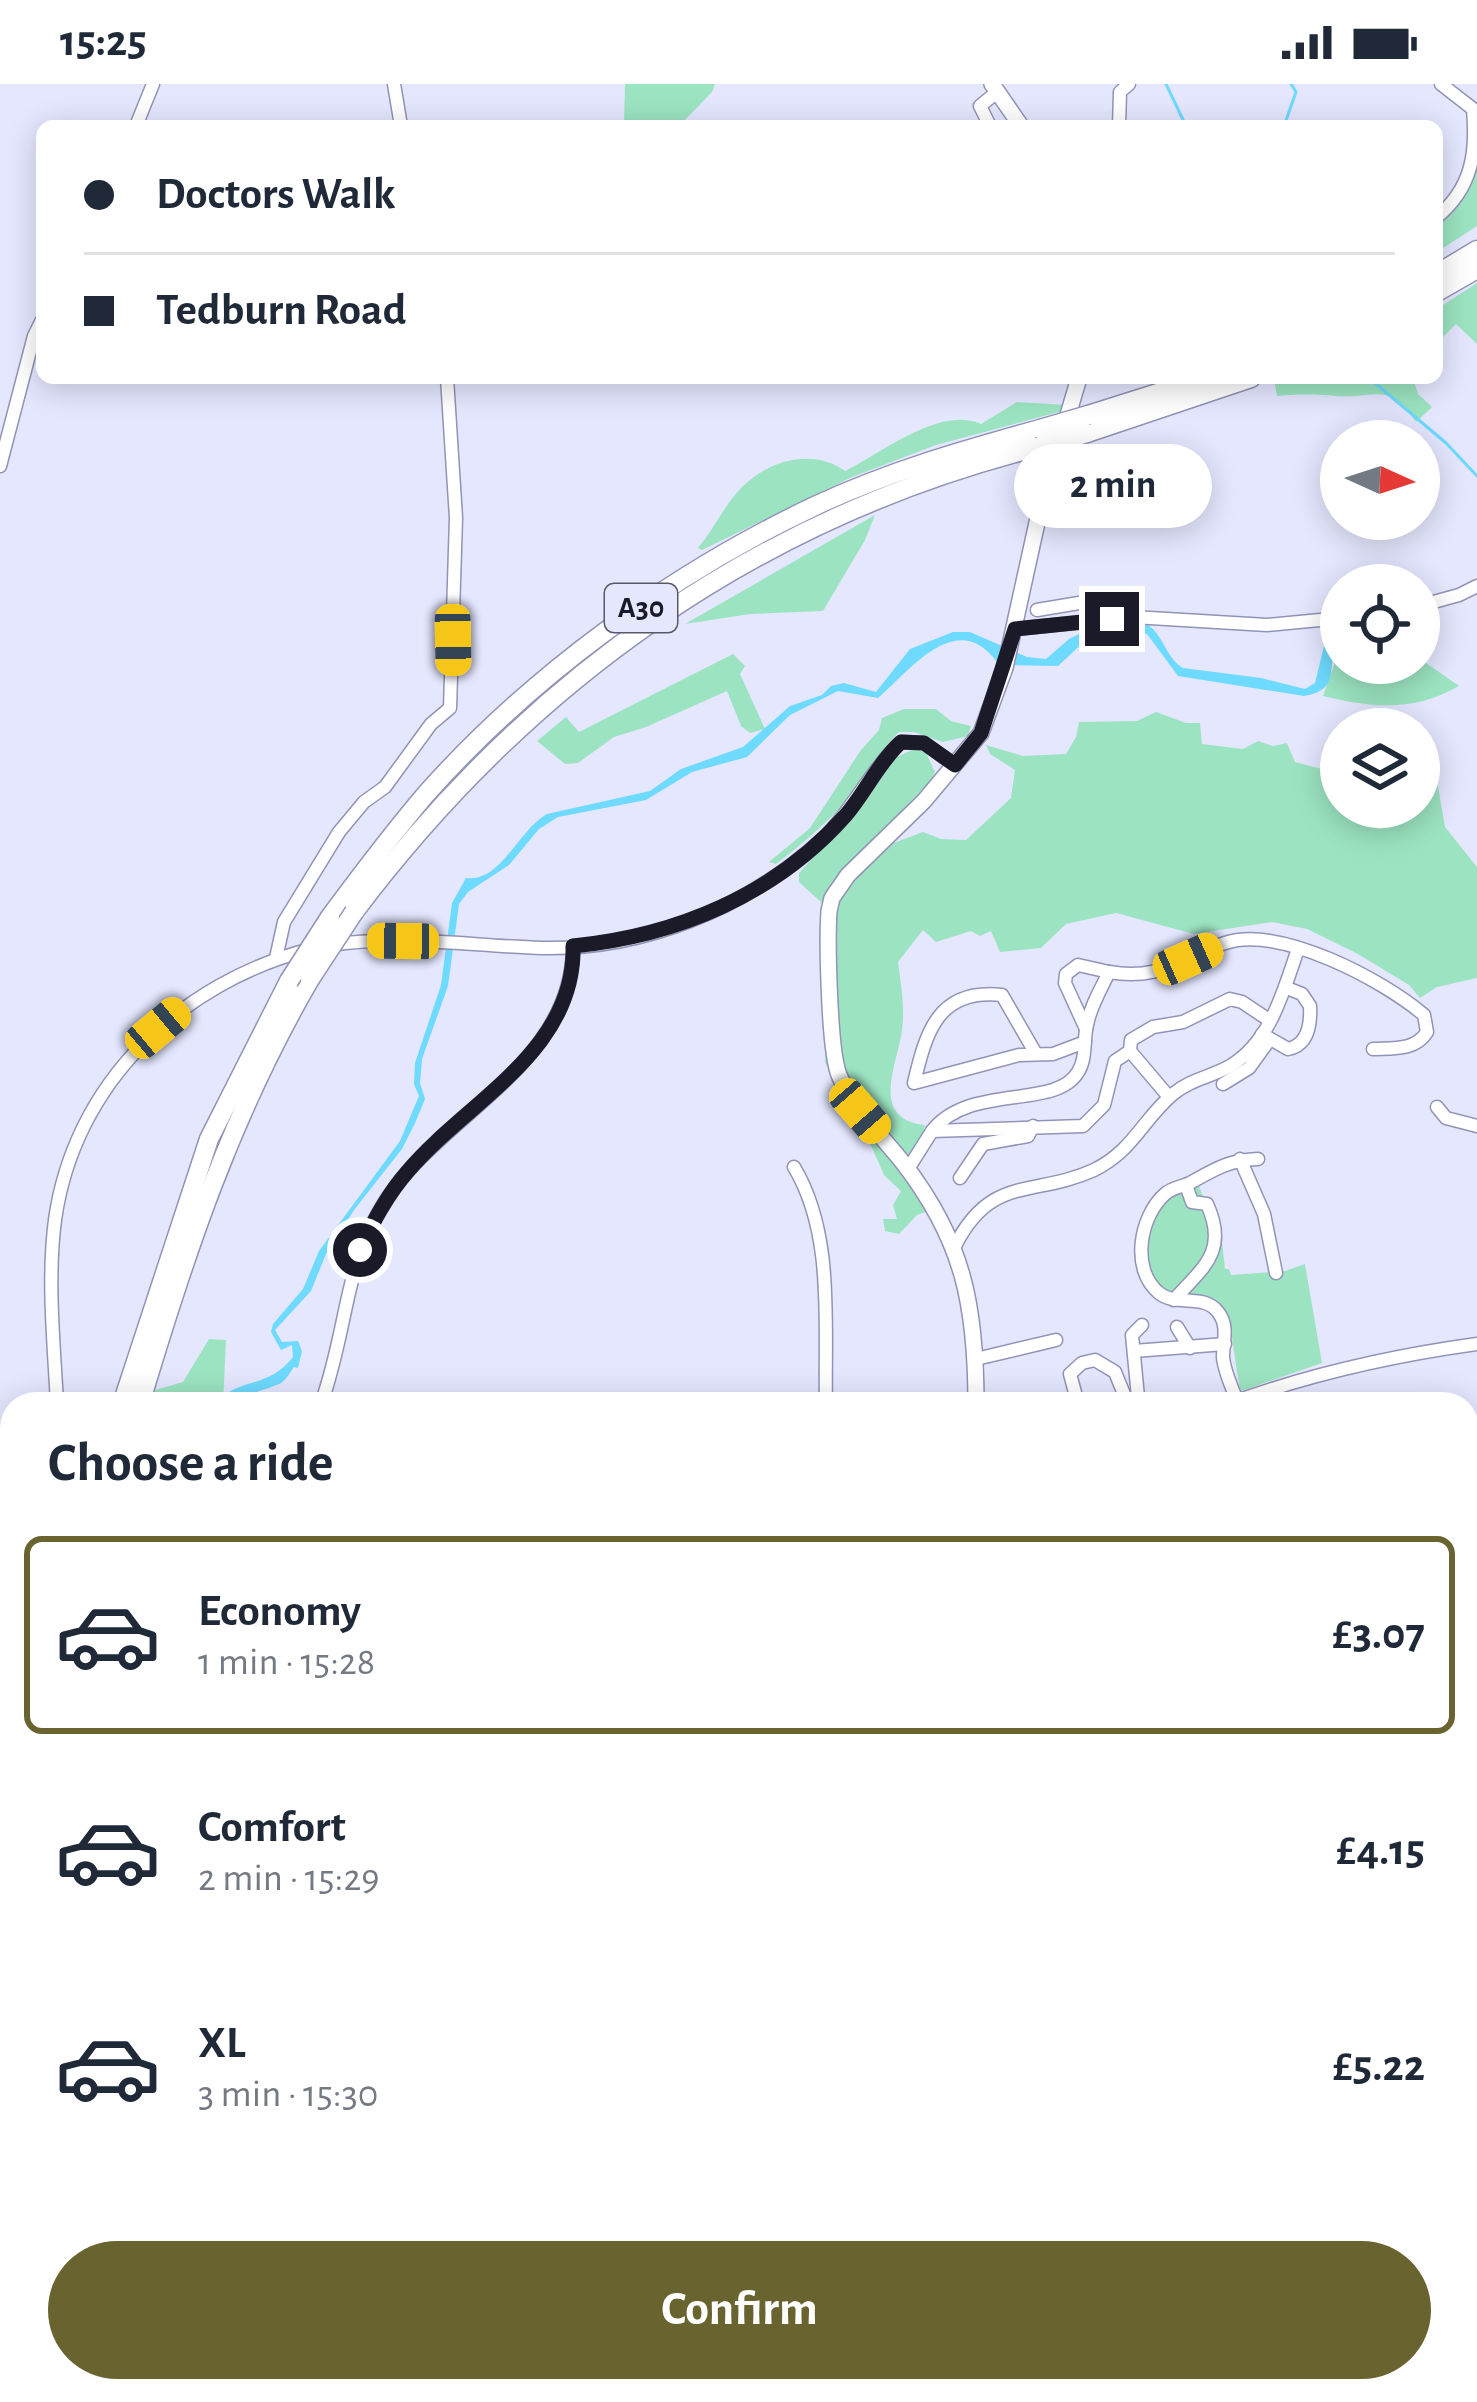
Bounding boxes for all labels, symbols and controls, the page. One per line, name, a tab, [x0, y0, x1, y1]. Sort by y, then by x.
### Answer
text: 15:25	[60, 19, 147, 64]
text: Doctors Walk	[156, 172, 395, 217]
text: Tedburn Road	[156, 288, 406, 333]
north arrow	[1320, 420, 1440, 540]
map controls	[1320, 420, 1440, 828]
callout: 2 min	[1013, 445, 1211, 529]
text: 2 min	[1070, 466, 1156, 505]
button: locate	[1320, 564, 1440, 684]
road number: A30	[605, 584, 677, 632]
route end	[1085, 592, 1139, 646]
car	[434, 604, 472, 676]
button: layers	[1320, 708, 1440, 828]
car	[367, 922, 439, 960]
car	[1148, 928, 1228, 990]
car	[119, 991, 197, 1065]
car	[823, 1072, 897, 1150]
route start	[333, 1223, 387, 1277]
text: Choose a ride	[48, 1437, 334, 1491]
icon: car	[54, 1581, 162, 1689]
text: Economy	[198, 1589, 361, 1634]
text: £3.07	[1332, 1612, 1425, 1657]
text: 1 min · 15:28	[198, 1643, 375, 1682]
icon: car	[54, 1797, 162, 1905]
text: Comfort	[198, 1805, 346, 1850]
text: £4.15	[1336, 1828, 1425, 1873]
text: 2 min · 15:29	[198, 1859, 379, 1898]
icon: car	[54, 2013, 162, 2121]
text: XL	[198, 2021, 246, 2066]
text: £5.22	[1333, 2044, 1425, 2089]
text: 3 min · 15:30	[198, 2075, 378, 2114]
button: Confirm	[48, 2241, 1431, 2379]

